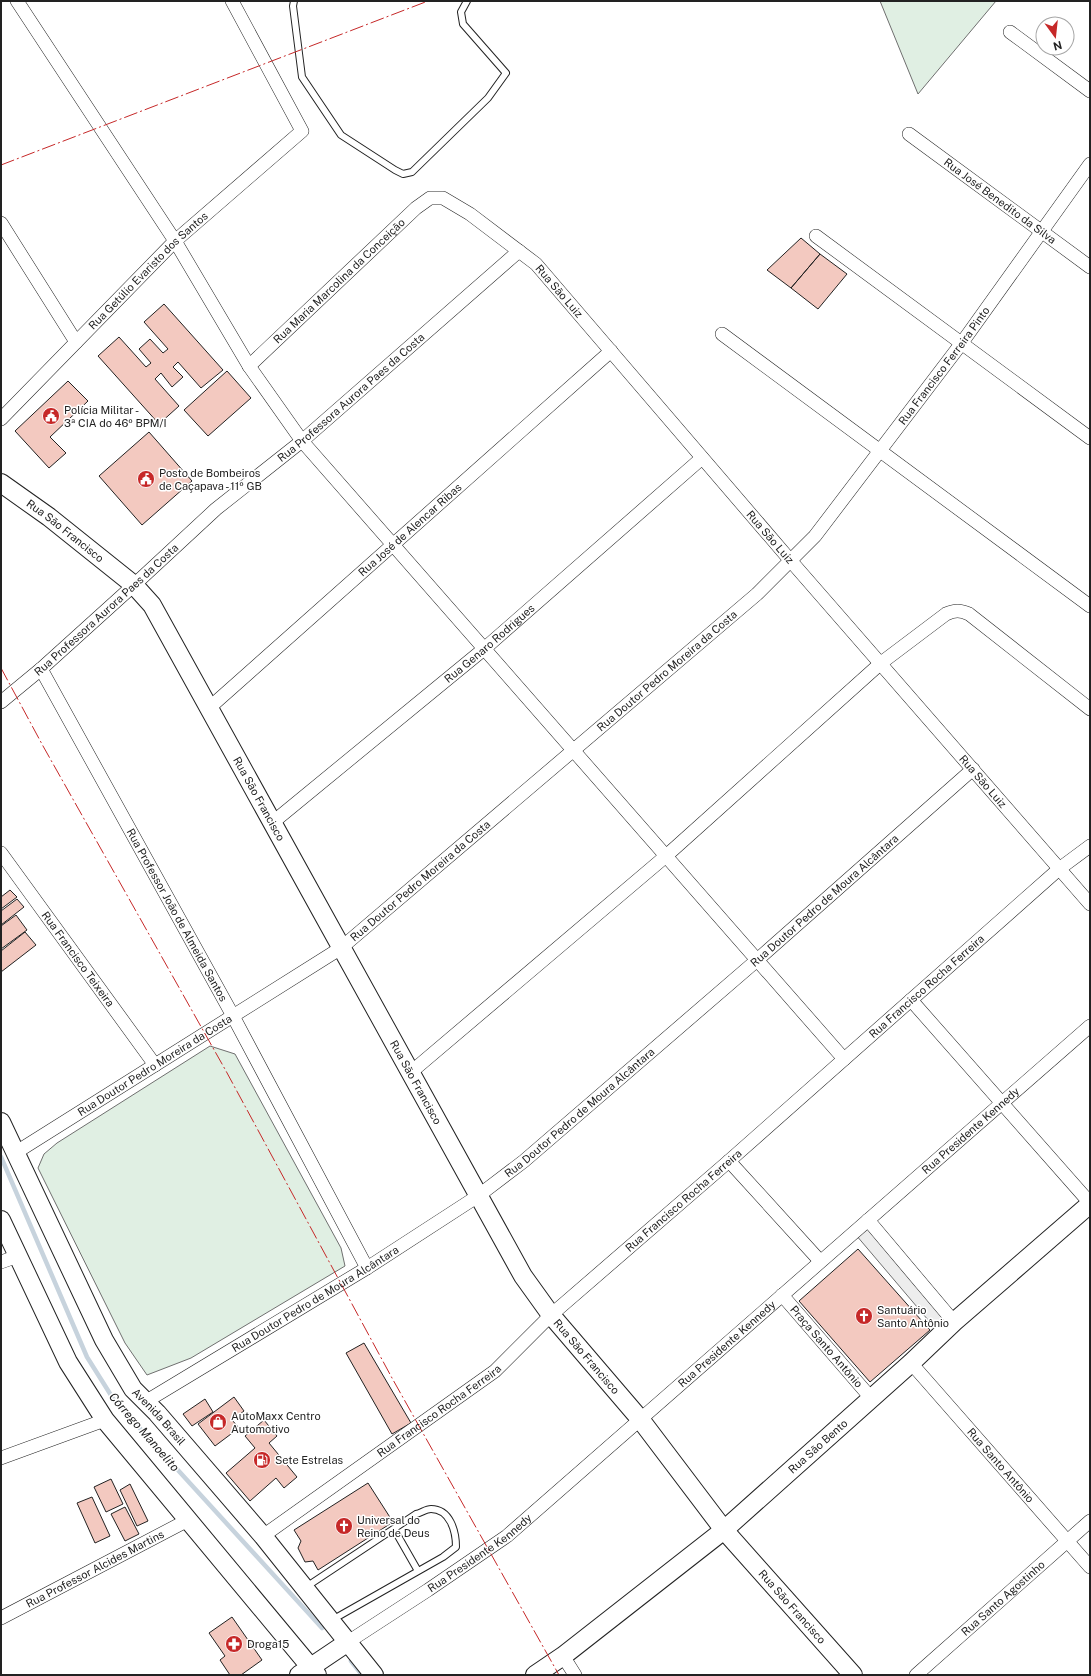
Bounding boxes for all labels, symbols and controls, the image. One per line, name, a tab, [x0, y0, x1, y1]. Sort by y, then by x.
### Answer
north arrow	[1035, 16, 1075, 56]
text: N	[1052, 39, 1063, 53]
street label: Rua José Benedito da Silva	[942, 156, 1058, 246]
street label: Rua Getúlio Evaristo dos Santos	[86, 209, 210, 332]
street label: Rua Maria Marcolina da Conceição	[271, 216, 407, 346]
street label: Rua São Luiz	[533, 262, 585, 320]
street label: Rua Francisco Ferreira Pinto	[896, 304, 992, 427]
street label: Rua Professora Aurora Paes da Costa	[275, 331, 427, 464]
place label: Polícia Militar - 3ª CIA do 46º BPM/I	[64, 404, 167, 429]
public building icon: Polícia Militar - 3ª CIA do 46º BPM/I	[41, 406, 61, 426]
place label: Posto de Bombeiros de Caçapava - 11º GB	[159, 467, 262, 493]
public building icon: Posto de Bombeiros de Caçapava - 11º GB	[136, 469, 156, 489]
street label: Rua José de Alencar Ribas	[356, 481, 464, 578]
street label: Rua São Francisco	[24, 497, 106, 564]
street label: Rua São Luiz	[744, 508, 796, 566]
street label: Rua Professora Aurora Paes da Costa	[32, 541, 181, 678]
street label: Rua Genaro Rodrigues	[442, 601, 537, 685]
street label: Rua Doutor Pedro Moreira da Costa	[595, 608, 739, 734]
street label: Rua São Luiz	[957, 753, 1009, 810]
street label: Rua São Francisco	[231, 755, 287, 843]
street label: Rua Doutor Pedro Moreira da Costa	[348, 818, 492, 943]
street label: Rua Professor João de Almeida Santos	[124, 826, 230, 1004]
street label: Rua Doutor Pedro de Moura Alcântara	[748, 832, 901, 969]
street label: Rua Francisco Teixeira	[39, 909, 117, 1009]
street label: Rua Francisco Rocha Ferreira	[867, 932, 987, 1040]
street label: Rua Doutor Pedro Moreira da Costa	[75, 1012, 234, 1118]
street label: Rua São Francisco	[388, 1038, 444, 1127]
street label: Rua Doutor Pedro de Moura Alcântara	[502, 1045, 657, 1180]
street label: Rua Presidente Kennedy	[920, 1085, 1022, 1176]
street label: Rua Francisco Rocha Ferreira	[623, 1147, 744, 1254]
street label: Rua Doutor Pedro de Moura Alcântara	[230, 1243, 401, 1354]
street label: Rua Presidente Kennedy	[676, 1298, 778, 1389]
street label: Praça Santo Antônio	[788, 1303, 865, 1390]
place label: Santuário Santo Antônio	[877, 1304, 949, 1329]
church icon: Santuário Santo Antônio	[854, 1306, 874, 1326]
street label: Rua São Francisco	[551, 1317, 622, 1396]
street label: Rua Francisco Rocha Ferreira	[375, 1362, 504, 1459]
street label: Avenida Brasil	[130, 1386, 188, 1447]
water label: Córrego Manoelito	[106, 1390, 182, 1475]
place label: AutoMaxx Centro Automotivo	[231, 1410, 321, 1435]
shop icon: AutoMaxx Centro Automotivo	[208, 1412, 228, 1432]
street label: Rua São Bento	[786, 1417, 850, 1476]
street label: Rua Santo Antônio	[965, 1426, 1036, 1505]
fuel station icon: Sete Estrelas	[252, 1450, 272, 1470]
place label: Sete Estrelas	[275, 1454, 343, 1466]
street label: Rua Presidente Kennedy	[425, 1511, 534, 1594]
place label: Universal do Reino de Deus	[357, 1514, 430, 1539]
church icon: Universal do Reino de Deus	[334, 1516, 354, 1536]
street label: Rua Professor Alcides Martins	[24, 1528, 166, 1610]
street label: Rua Santo Agostinho	[959, 1558, 1047, 1638]
street label: Rua São Francisco	[756, 1567, 828, 1646]
pharmacy icon: Droga15	[224, 1634, 244, 1654]
place label: Droga15	[247, 1638, 289, 1650]

